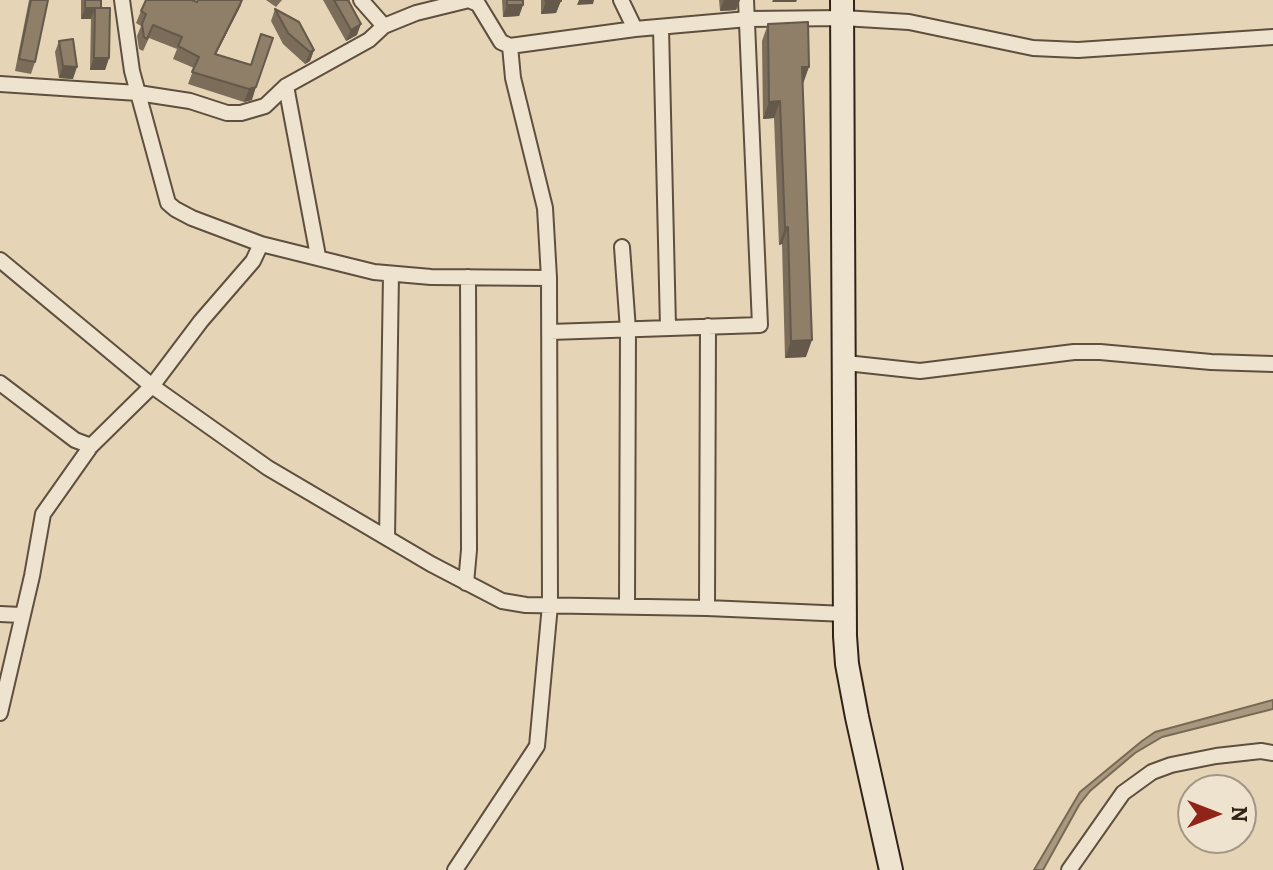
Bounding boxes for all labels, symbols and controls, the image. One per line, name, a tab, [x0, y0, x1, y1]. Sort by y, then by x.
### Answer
north arrow	[1177, 774, 1257, 854]
text: N	[1224, 806, 1254, 822]

